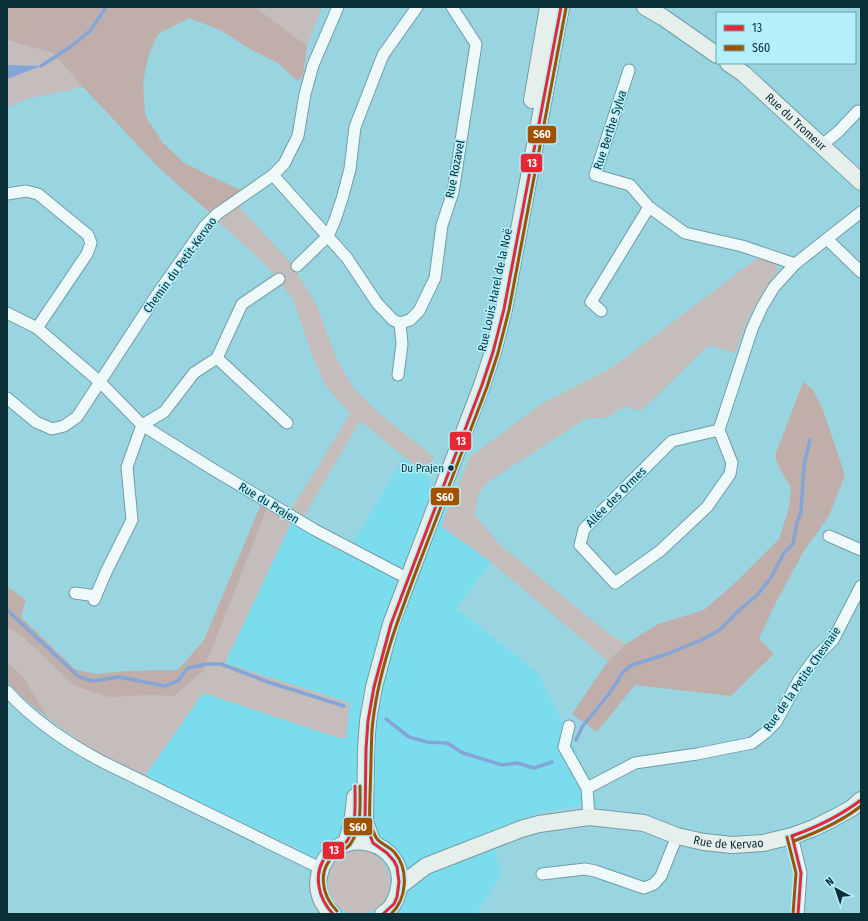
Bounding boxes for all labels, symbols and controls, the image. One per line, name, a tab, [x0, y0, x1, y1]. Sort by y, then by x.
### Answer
legend	[716, 12, 856, 64]
text: 13	[752, 21, 762, 35]
text: S60	[752, 41, 770, 55]
street label: Rue Berthe Sylva	[591, 88, 629, 171]
street label: Rue du Tromeur	[762, 90, 830, 154]
line badge: S60	[527, 125, 557, 144]
text: S60	[533, 128, 551, 141]
street label: Rue Rozavel	[443, 139, 467, 199]
line badge: 13	[520, 153, 543, 173]
text: 13	[527, 157, 537, 170]
street label: Chemin du Petit-Kervao	[140, 214, 220, 316]
street label: Rue Louis Harel de la Noë	[475, 227, 515, 353]
line badge: 13	[449, 431, 472, 451]
text: 13	[456, 435, 466, 448]
place label: Du Prajen	[401, 462, 444, 475]
marker: Du Prajen	[446, 463, 456, 473]
street label: Allée des Ormes	[583, 464, 649, 530]
street label: Rue du Prajen	[236, 479, 302, 527]
line badge: S60	[430, 487, 460, 506]
text: S60	[436, 491, 454, 504]
street label: Rue de la Petite Chesnaie	[761, 624, 843, 734]
line badge: S60	[343, 817, 373, 836]
text: S60	[349, 821, 367, 834]
street label: Rue de Kervao	[692, 833, 764, 852]
line badge: 13	[322, 841, 345, 860]
text: 13	[329, 844, 339, 857]
north arrow	[816, 869, 856, 909]
text: N	[823, 875, 837, 889]

